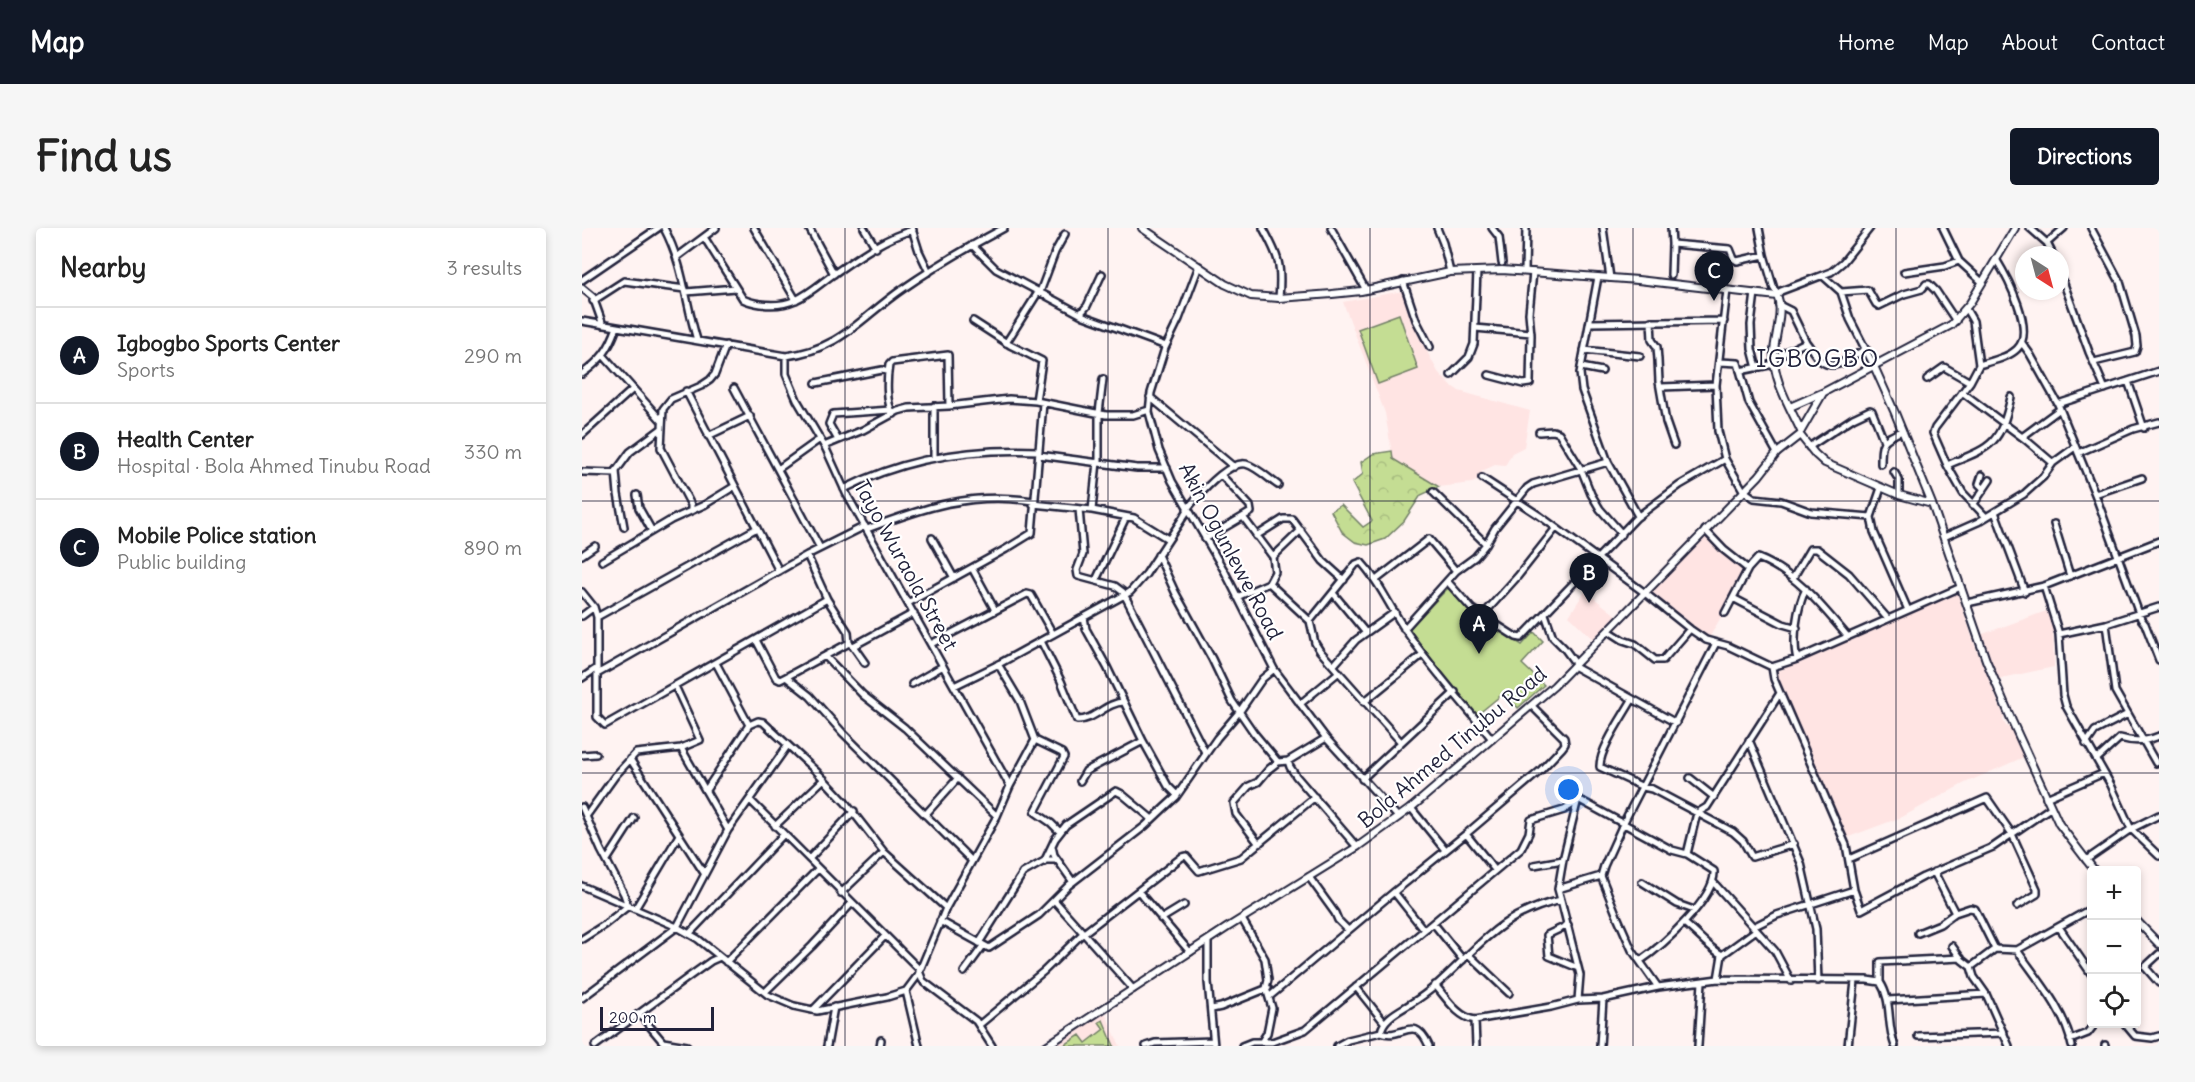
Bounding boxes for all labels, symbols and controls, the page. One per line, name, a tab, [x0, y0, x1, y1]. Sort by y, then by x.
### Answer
text: Map	[30, 24, 84, 60]
text: Home	[1838, 29, 1895, 56]
text: Map	[1928, 29, 1969, 56]
text: About	[2002, 29, 2058, 56]
text: Contact	[2091, 29, 2165, 56]
button: Directions	[2010, 128, 2159, 185]
text: Find us	[36, 130, 172, 182]
north arrow	[2015, 246, 2069, 300]
text: Nearby	[60, 251, 146, 284]
pin: C	[1694, 251, 1734, 301]
text: 3 results	[446, 255, 522, 280]
text: Igbogbo Sports Center	[117, 329, 340, 357]
text: A	[73, 343, 86, 368]
text: 290 m	[464, 343, 522, 368]
district label: IGBOGBO	[1756, 343, 1880, 373]
text: Sports	[117, 357, 175, 382]
text: Health Center	[117, 425, 254, 453]
text: B	[73, 439, 86, 464]
text: 330 m	[464, 439, 522, 464]
text: Hospital · Bola Ahmed Tinubu Road	[117, 453, 431, 478]
street label: Akin Ogunlewe Road	[1173, 458, 1289, 644]
street label: Tayo Wuraola Street	[848, 475, 964, 655]
text: Mobile Police station	[117, 521, 316, 549]
text: C	[73, 535, 86, 560]
text: 890 m	[464, 535, 522, 560]
text: Public building	[117, 549, 246, 574]
pin: B	[1570, 554, 1608, 603]
pin: A	[1460, 604, 1498, 654]
street label: Bola Ahmed Tinubu Road	[1352, 660, 1552, 834]
your location	[1554, 775, 1583, 804]
map controls	[2087, 866, 2141, 1028]
button: +	[2087, 866, 2141, 920]
button: −	[2087, 920, 2141, 974]
button: locate	[2087, 974, 2141, 1028]
scale bar	[600, 1004, 714, 1032]
text: 200 m	[609, 1007, 657, 1027]

